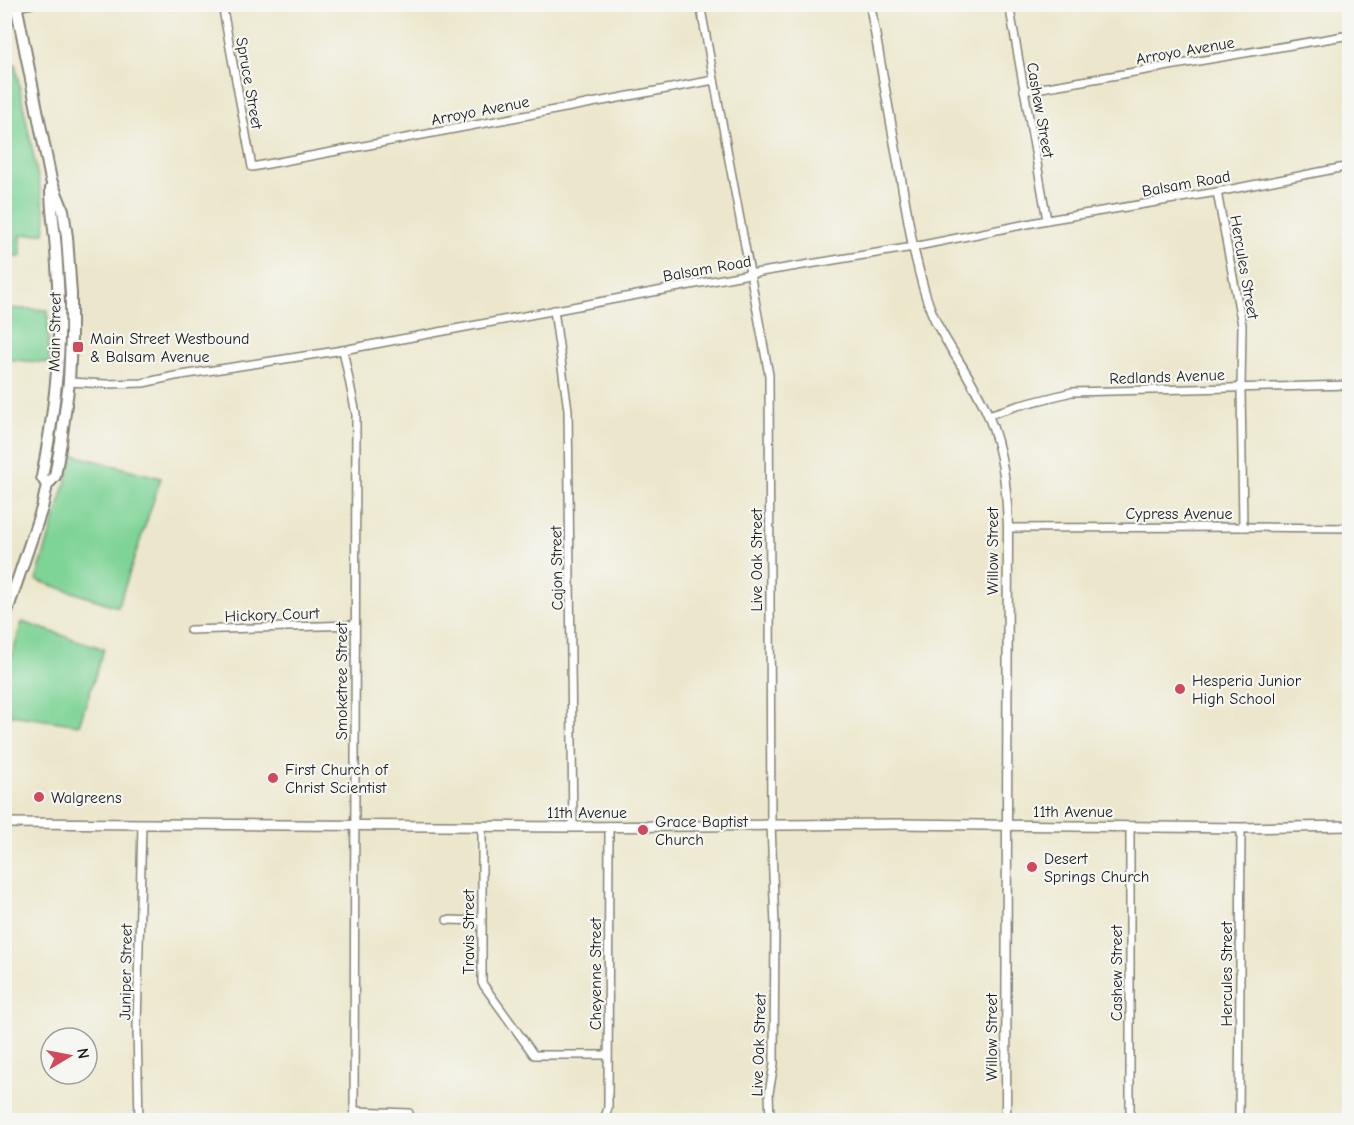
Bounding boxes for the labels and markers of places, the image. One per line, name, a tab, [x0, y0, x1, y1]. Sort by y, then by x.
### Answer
place label: Main Street Westbound & Balsam Avenue	[90, 330, 249, 366]
marker: Main Street Westbound & Balsam Avenue	[71, 340, 85, 354]
place label: Hesperia Junior High School	[1192, 672, 1302, 708]
marker: Hesperia Junior High School	[1173, 682, 1187, 696]
place label: First Church of Christ Scientist	[285, 761, 389, 797]
marker: First Church of Christ Scientist	[266, 771, 280, 785]
place label: Walgreens	[51, 789, 122, 807]
marker: Walgreens	[32, 790, 46, 804]
place label: Grace Baptist Church	[655, 813, 748, 849]
marker: Grace Baptist Church	[636, 823, 650, 837]
place label: Desert Springs Church	[1044, 850, 1149, 886]
marker: Desert Springs Church	[1025, 860, 1039, 874]

